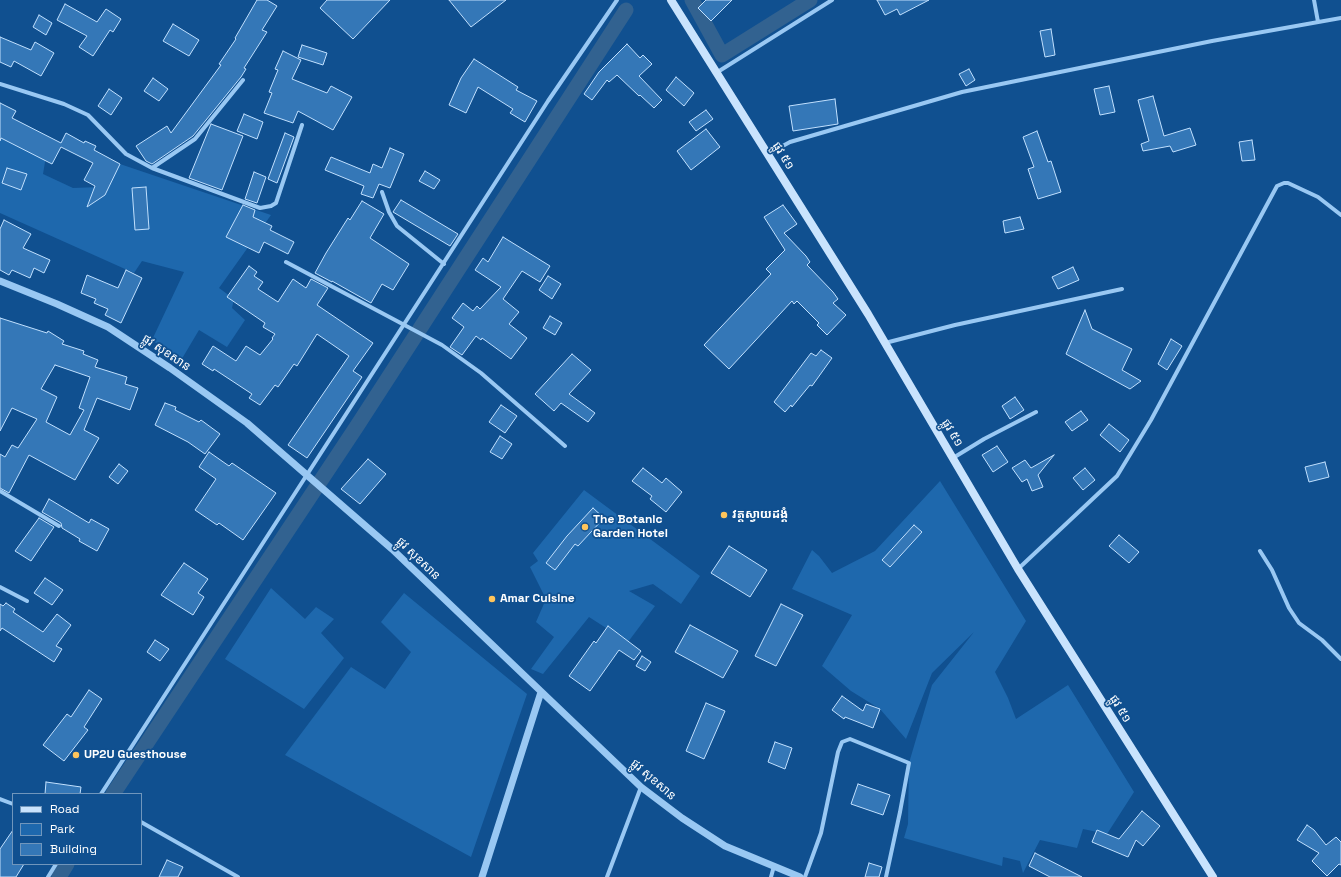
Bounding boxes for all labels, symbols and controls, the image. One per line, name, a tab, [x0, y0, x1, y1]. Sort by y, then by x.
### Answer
street label: ផ្លូវ ៥១	[769, 140, 797, 172]
street label: ផ្លូវ សុខសាន	[139, 331, 193, 375]
street label: ផ្លូវ ៥១	[938, 416, 966, 450]
place label: វត្តស្វាយដង្គំ	[732, 508, 788, 522]
marker: វត្តស្វាយដង្គំ	[719, 510, 729, 520]
place label: The Botanic Garden Hotel	[593, 513, 668, 541]
marker: The Botanic Garden Hotel	[580, 522, 590, 532]
street label: ផ្លូវ សុខសាន	[393, 535, 443, 583]
place label: Amar Cuisine	[500, 592, 575, 606]
marker: Amar Cuisine	[487, 594, 497, 604]
street label: ផ្លូវ ៥១	[1106, 693, 1134, 725]
place label: UP2U Guesthouse	[84, 748, 187, 762]
marker: UP2U Guesthouse	[71, 750, 81, 760]
street label: ផ្លូវ សុខសាន	[627, 756, 679, 804]
legend	[12, 793, 142, 865]
text: Road	[50, 801, 79, 817]
text: Park	[50, 821, 75, 837]
text: Building	[50, 841, 97, 857]

